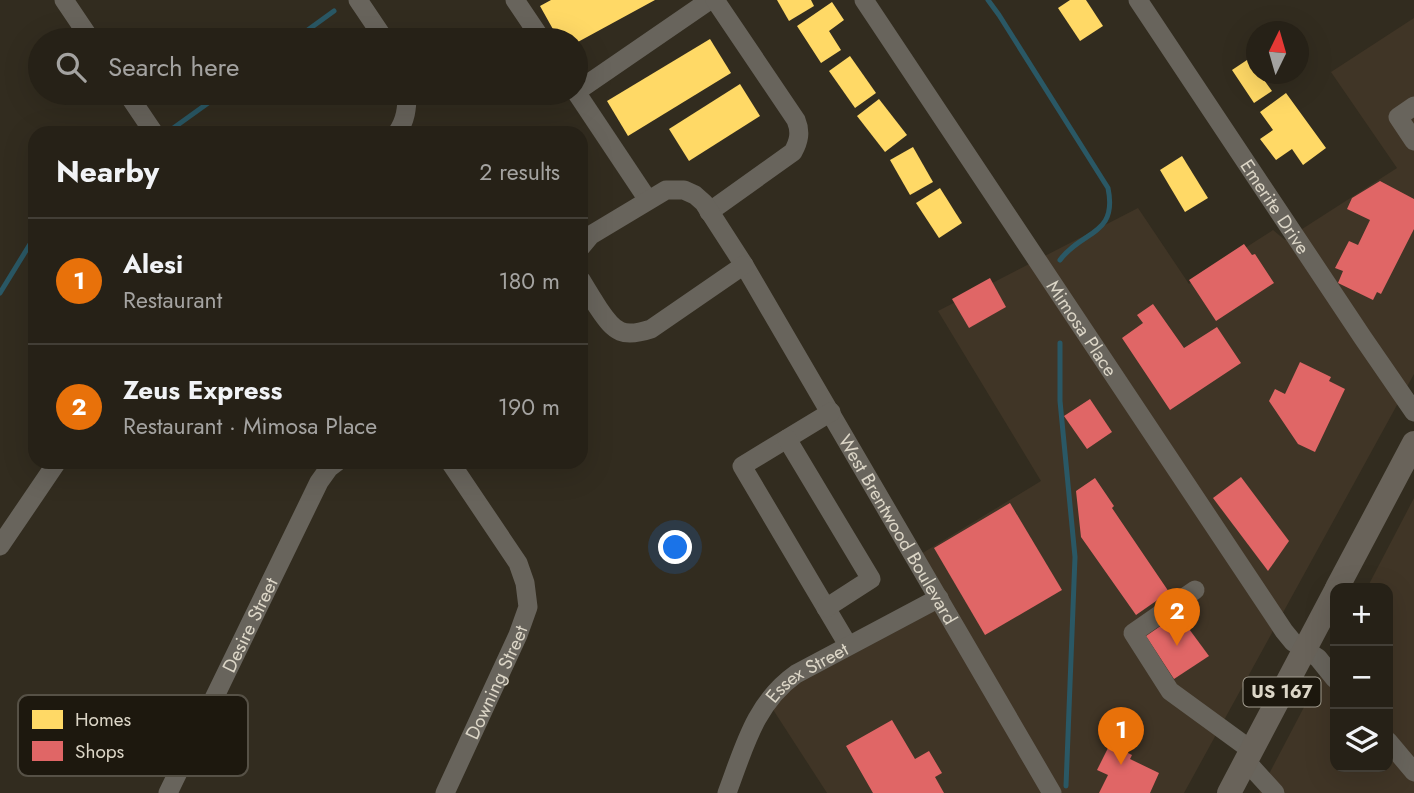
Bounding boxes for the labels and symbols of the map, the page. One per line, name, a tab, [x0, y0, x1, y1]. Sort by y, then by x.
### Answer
north arrow	[1246, 21, 1309, 84]
street label: Emerite Drive	[1234, 154, 1317, 259]
street label: Mimosa Place	[1040, 274, 1124, 382]
street label: West Brentwood Boulevard	[832, 429, 964, 629]
your location	[658, 530, 692, 564]
street label: Desire Street	[215, 572, 284, 677]
pin: 2	[1154, 588, 1200, 646]
street label: Downing Street	[458, 621, 534, 744]
street label: Essex Street	[759, 635, 853, 708]
road number: US 167	[1244, 678, 1320, 706]
legend	[18, 695, 248, 776]
text: Homes	[75, 706, 132, 733]
pin: 1	[1098, 707, 1144, 765]
text: Shops	[75, 738, 125, 765]

